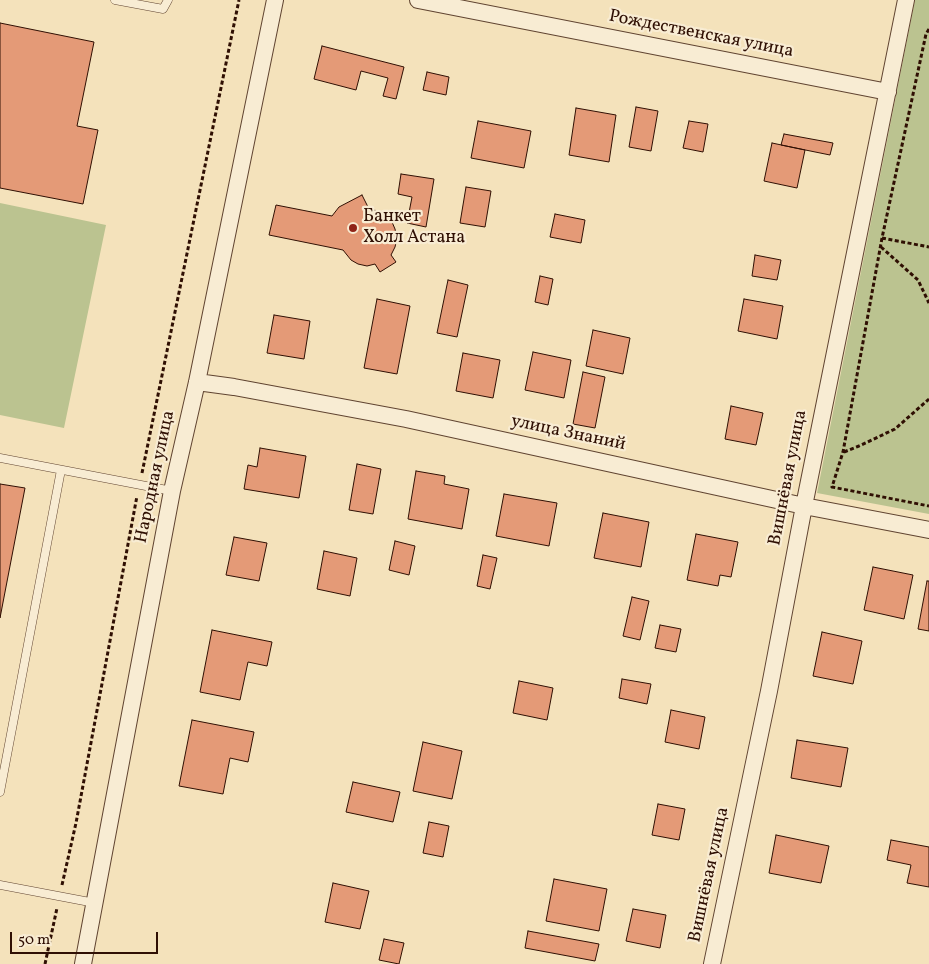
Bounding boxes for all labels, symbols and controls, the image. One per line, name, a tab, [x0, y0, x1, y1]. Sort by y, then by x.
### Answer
street label: Рождественская улица	[607, 6, 795, 64]
place label: Банкет Холл Астана	[363, 207, 465, 250]
marker: Банкет Холл Астана	[347, 222, 359, 234]
street label: Вишнёвая улица	[765, 408, 813, 548]
street label: Народная улица	[131, 409, 181, 545]
street label: улица Знаний	[509, 411, 627, 457]
street label: Вишнёвая улица	[685, 805, 735, 945]
scale bar	[12, 922, 160, 954]
text: 50 m	[18, 930, 50, 951]

